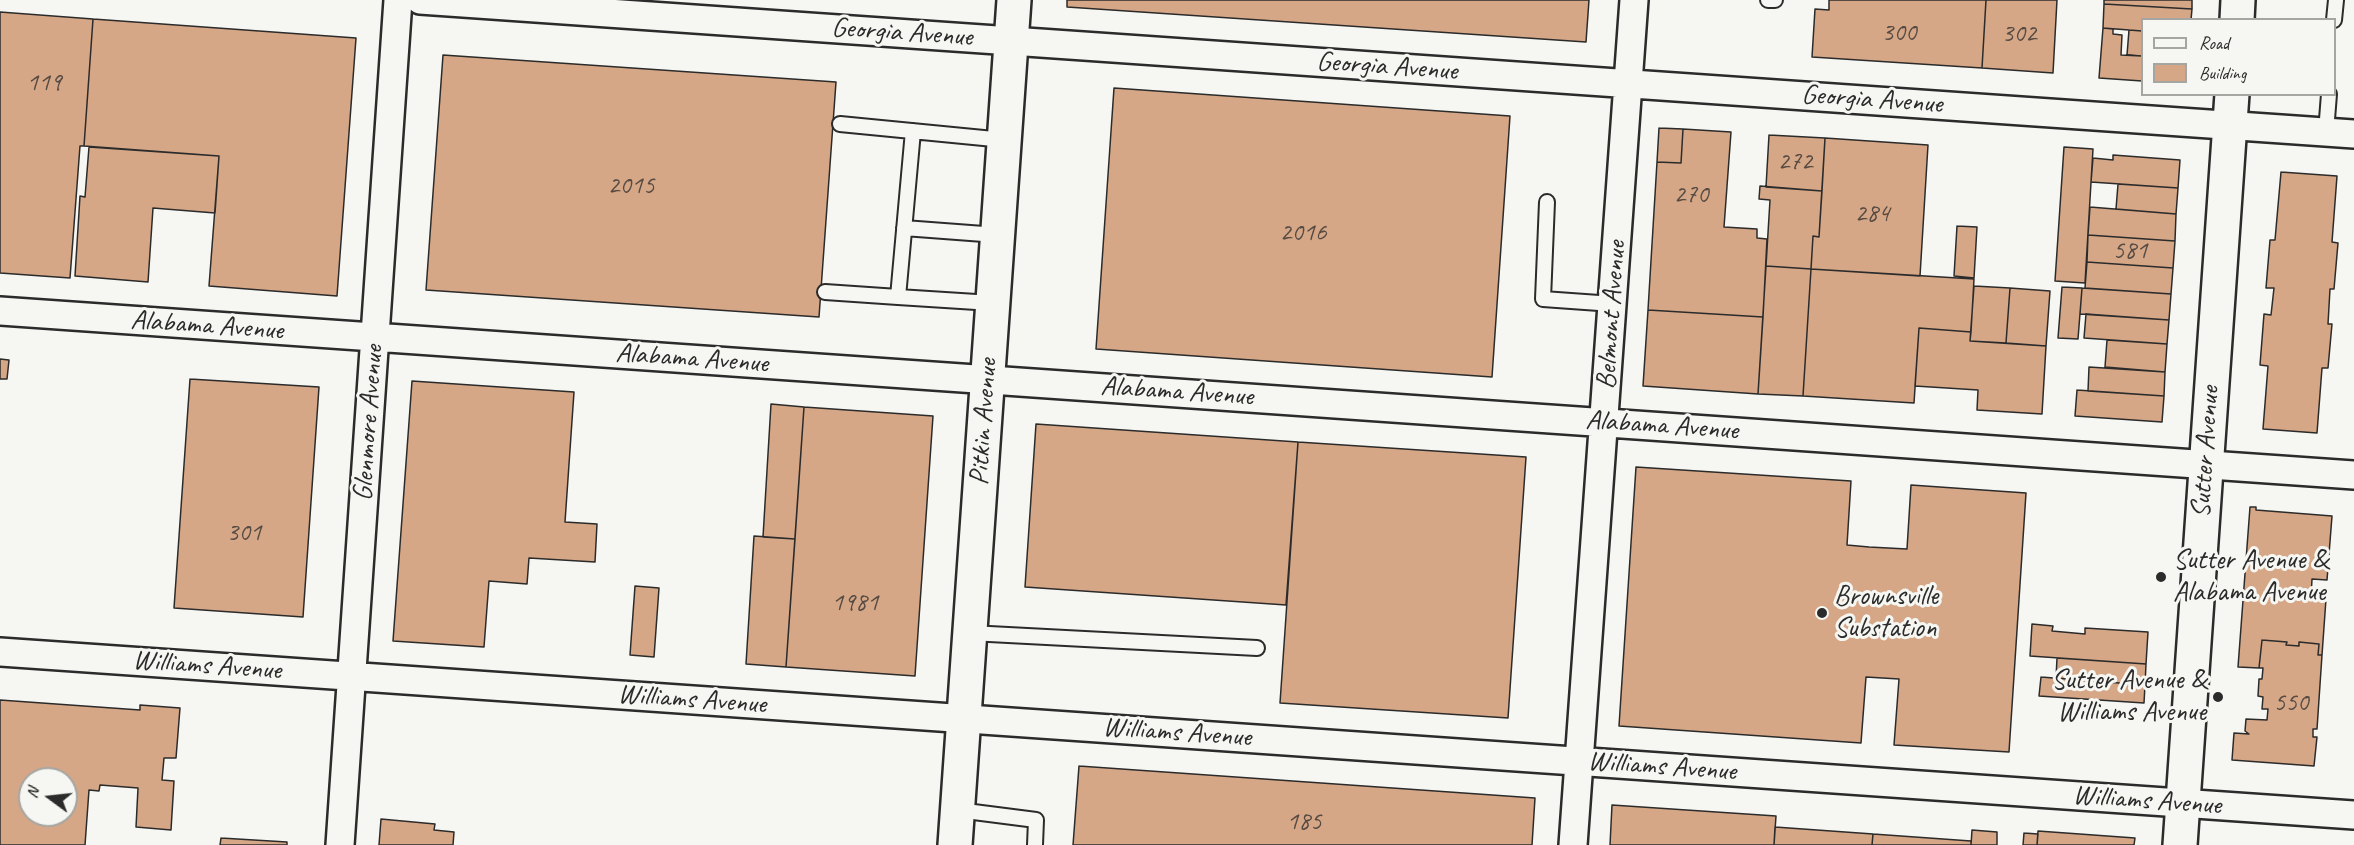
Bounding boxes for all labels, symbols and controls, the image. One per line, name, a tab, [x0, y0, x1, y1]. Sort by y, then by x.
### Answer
street label: Georgia Avenue	[830, 11, 974, 55]
house number: 300	[1881, 17, 1917, 49]
house number: 302	[2001, 18, 2037, 50]
legend	[2141, 18, 2336, 96]
text: Road	[2199, 32, 2229, 54]
street label: Georgia Avenue	[1315, 45, 1459, 89]
text: Building	[2199, 62, 2246, 84]
house number: 119	[26, 67, 62, 99]
street label: Georgia Avenue	[1800, 78, 1944, 122]
house number: 272	[1777, 146, 1813, 178]
house number: 2015	[608, 170, 654, 202]
house number: 270	[1673, 179, 1709, 211]
house number: 284	[1854, 198, 1890, 230]
house number: 2016	[1280, 217, 1326, 249]
house number: 581	[2112, 235, 2148, 267]
street label: Belmont Avenue	[1590, 240, 1634, 390]
street label: Alabama Avenue	[130, 304, 284, 348]
street label: Alabama Avenue	[615, 337, 769, 381]
street label: Glenmore Avenue	[347, 344, 391, 502]
street label: Pitkin Avenue	[963, 358, 1005, 486]
street label: Alabama Avenue	[1100, 370, 1254, 414]
street label: Sutter Avenue	[2185, 385, 2227, 519]
street label: Alabama Avenue	[1585, 404, 1739, 448]
house number: 301	[226, 517, 262, 549]
place label: Sutter Avenue & Alabama Avenue	[2173, 544, 2328, 610]
marker: Sutter Avenue & Alabama Avenue	[2154, 570, 2168, 584]
place label: Brownsville Substation	[1834, 580, 1938, 646]
house number: 1981	[832, 587, 878, 619]
marker: Brownsville Substation	[1815, 606, 1829, 620]
street label: Williams Avenue	[132, 644, 282, 688]
place label: Sutter Avenue & Williams Avenue	[2051, 664, 2206, 730]
street label: Williams Avenue	[617, 678, 767, 722]
house number: 550	[2273, 687, 2309, 719]
marker: Sutter Avenue & Williams Avenue	[2211, 690, 2225, 704]
street label: Williams Avenue	[1102, 711, 1252, 755]
street label: Williams Avenue	[1587, 745, 1737, 789]
north arrow	[18, 767, 78, 827]
street label: Williams Avenue	[2072, 779, 2222, 823]
text: N	[22, 785, 43, 800]
house number: 185	[1286, 806, 1322, 838]

